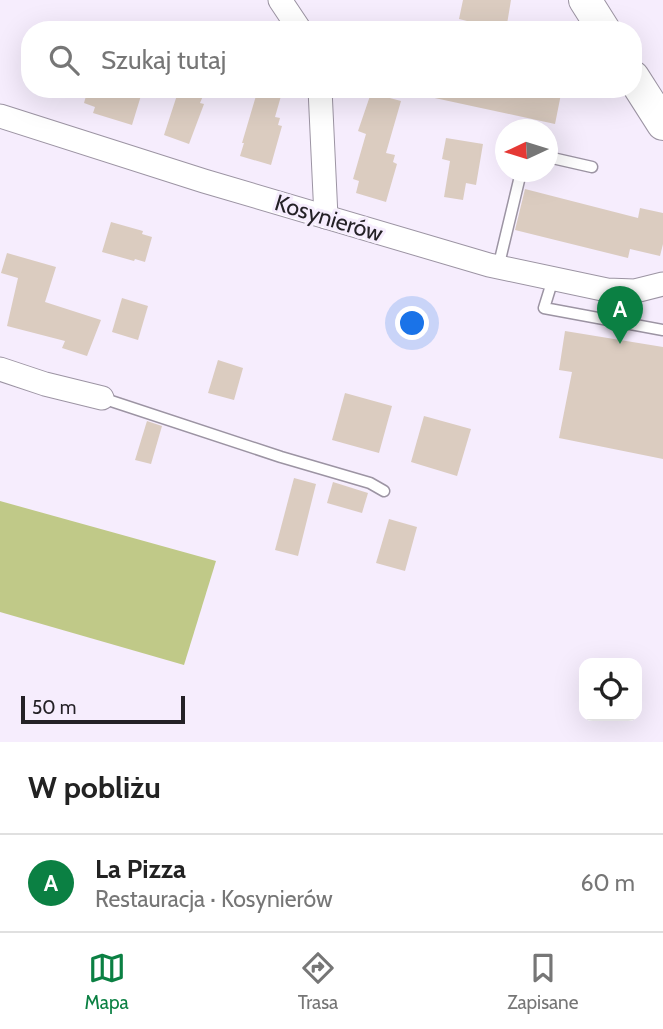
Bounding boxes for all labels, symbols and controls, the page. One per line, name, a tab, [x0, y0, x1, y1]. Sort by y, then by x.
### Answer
search box	[21, 21, 642, 98]
icon: search	[45, 41, 83, 79]
text: Szukaj tutaj	[101, 44, 226, 76]
north arrow	[495, 119, 558, 182]
street label: Kosynierów	[271, 188, 387, 248]
pin: A	[597, 286, 643, 344]
your location	[395, 306, 429, 340]
map controls	[579, 658, 642, 721]
button: locate	[579, 658, 642, 721]
scale bar	[21, 693, 186, 725]
text: 50 m	[32, 696, 76, 719]
text: W pobliżu	[28, 769, 161, 806]
text: La Pizza	[95, 853, 186, 885]
text: A	[44, 869, 58, 897]
text: 60 m	[581, 869, 635, 897]
text: Restauracja · Kosynierów	[95, 885, 333, 913]
tab: Mapa	[85, 949, 129, 1014]
tab: Trasa	[298, 949, 338, 1014]
tab: Zapisane	[507, 949, 578, 1014]

